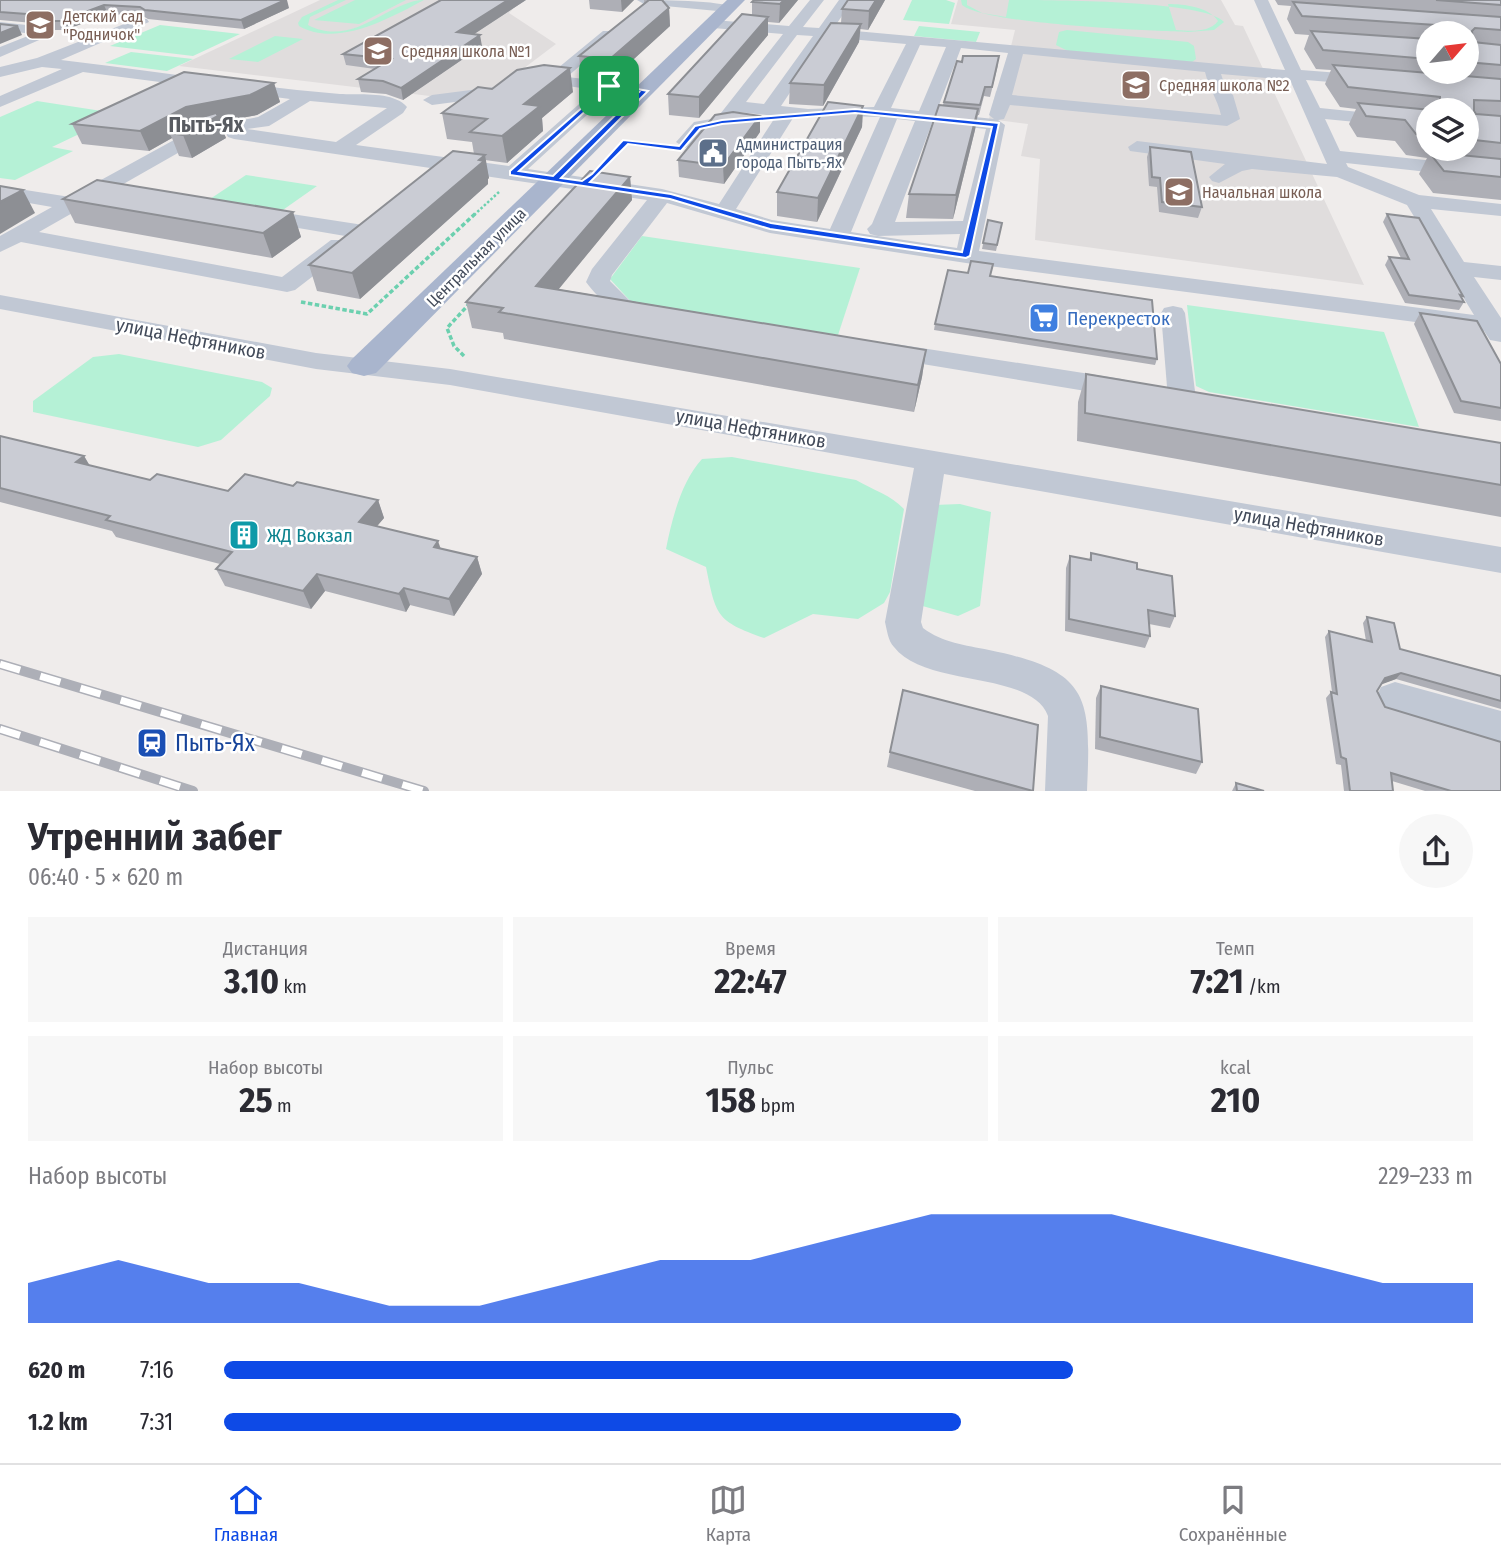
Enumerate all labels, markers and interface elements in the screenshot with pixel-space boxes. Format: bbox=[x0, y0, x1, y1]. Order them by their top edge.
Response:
place label: Детский сад "Родничок" bbox=[62, 7, 143, 44]
school or university icon: Детский сад "Родничок" bbox=[23, 8, 57, 42]
north arrow bbox=[1416, 21, 1479, 84]
map controls bbox=[1416, 21, 1479, 161]
school or university icon: Средняя школа №1 bbox=[361, 34, 395, 68]
place label: Средняя школа №1 bbox=[401, 42, 531, 61]
pin bbox=[579, 56, 639, 116]
icon: arrive bbox=[590, 67, 628, 105]
school or university icon: Средняя школа №2 bbox=[1119, 68, 1153, 102]
place label: Средняя школа №2 bbox=[1159, 76, 1290, 95]
button: layers bbox=[1416, 98, 1479, 161]
district label: Пыть-Ях bbox=[168, 112, 245, 138]
place label: Администрация города Пыть-Ях bbox=[736, 135, 843, 172]
public building icon: Администрация города Пыть-Ях bbox=[696, 136, 730, 170]
school or university icon: Начальная школа bbox=[1162, 175, 1196, 209]
place label: Начальная школа bbox=[1202, 183, 1322, 202]
street label: Центральная улица bbox=[423, 204, 530, 311]
supermarket icon: Перекресток bbox=[1027, 301, 1061, 335]
place label: Перекресток bbox=[1067, 307, 1170, 330]
street label: улица Нефтяников bbox=[114, 313, 268, 364]
street label: улица Нефтяников bbox=[674, 404, 828, 453]
street label: улица Нефтяников bbox=[1232, 502, 1386, 551]
building icon: ЖД Вокзал bbox=[227, 518, 261, 552]
place label: ЖД Вокзал bbox=[267, 524, 353, 547]
station icon: Пыть-Ях bbox=[135, 726, 169, 760]
place label: Пыть-Ях bbox=[175, 729, 255, 757]
text: Утренний забег bbox=[28, 814, 282, 860]
button: share bbox=[1399, 814, 1473, 888]
text: 06:40 · 5 × 620 m bbox=[28, 863, 183, 891]
text: Дистанция bbox=[223, 937, 308, 960]
text: Время bbox=[725, 937, 776, 960]
text: Темп bbox=[1216, 937, 1255, 960]
text: 3.10 bbox=[224, 960, 279, 1002]
text: 22:47 bbox=[714, 960, 787, 1002]
text: 7:21 bbox=[1190, 960, 1244, 1002]
text: km bbox=[279, 975, 307, 998]
text: /km bbox=[1244, 975, 1281, 998]
text: Набор высоты bbox=[208, 1056, 323, 1079]
text: Пульс bbox=[727, 1056, 774, 1079]
text: kcal bbox=[1220, 1056, 1251, 1079]
text: 25 bbox=[239, 1079, 273, 1121]
text: 158 bbox=[706, 1079, 756, 1121]
text: 210 bbox=[1211, 1079, 1260, 1121]
text: m bbox=[273, 1094, 292, 1117]
text: bpm bbox=[756, 1094, 795, 1117]
text: Набор высоты bbox=[28, 1162, 167, 1190]
text: 229–233 m bbox=[1378, 1162, 1473, 1190]
text: 620 m bbox=[28, 1356, 85, 1384]
text: 7:16 bbox=[140, 1356, 174, 1384]
text: 1.2 km bbox=[28, 1408, 88, 1436]
text: 7:31 bbox=[140, 1408, 173, 1436]
tab: Главная bbox=[214, 1481, 278, 1546]
tab: Карта bbox=[706, 1481, 751, 1546]
tab: Сохранённые bbox=[1179, 1481, 1287, 1546]

